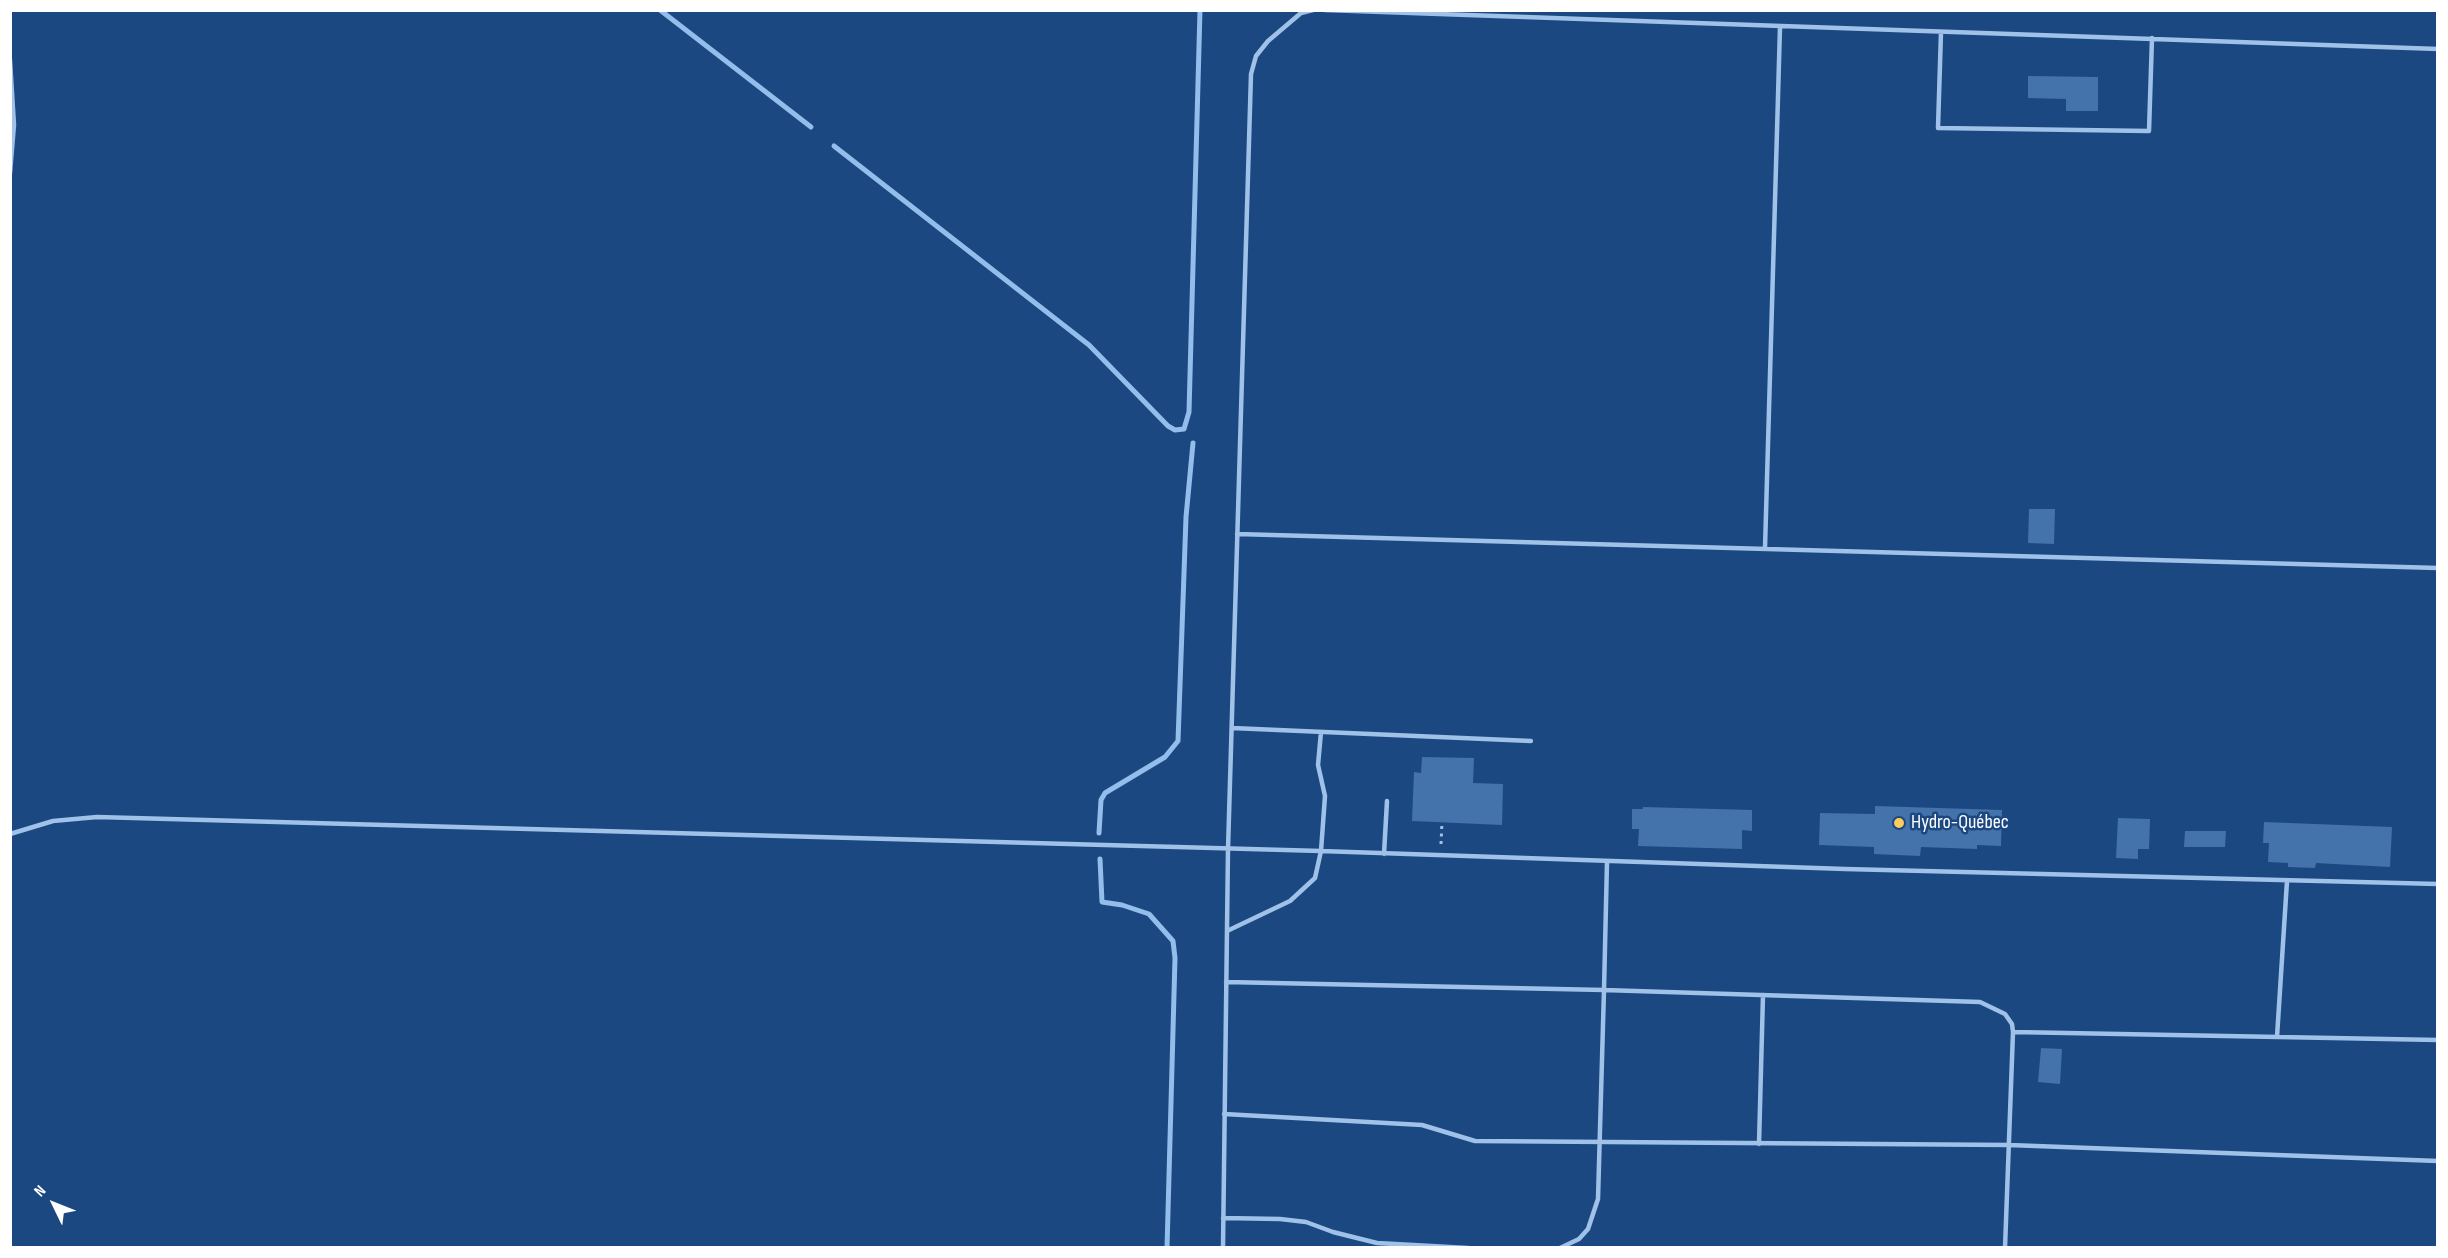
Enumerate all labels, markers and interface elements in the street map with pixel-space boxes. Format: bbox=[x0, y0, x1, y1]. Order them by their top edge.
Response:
place label: Hydro-Québec bbox=[1911, 811, 2009, 835]
marker: Hydro-Québec bbox=[1892, 816, 1906, 830]
north arrow bbox=[24, 1174, 84, 1234]
text: N bbox=[31, 1182, 50, 1201]

